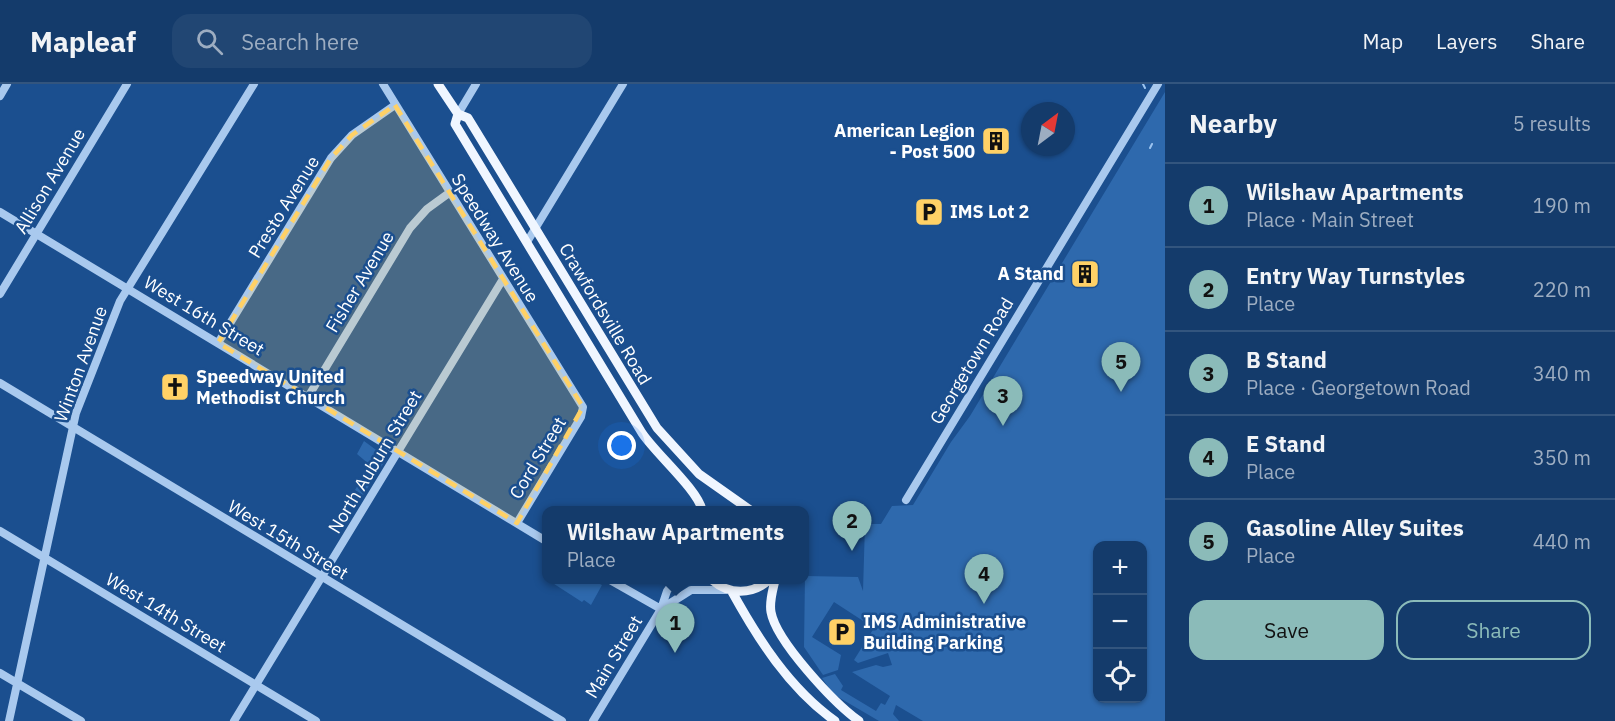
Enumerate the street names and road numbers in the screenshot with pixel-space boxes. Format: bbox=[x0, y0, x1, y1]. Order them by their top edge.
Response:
street label: Allison Avenue bbox=[9, 124, 90, 238]
street label: Presto Avenue bbox=[243, 151, 324, 262]
street label: Speedway Avenue bbox=[447, 169, 544, 307]
street label: Fisher Avenue bbox=[320, 227, 399, 337]
street label: Crawfordsville Road bbox=[554, 239, 657, 389]
street label: West 16th Street bbox=[140, 271, 269, 361]
street label: Georgetown Road bbox=[925, 293, 1018, 428]
street label: Winton Avenue bbox=[49, 303, 112, 425]
street label: North Auburn Street bbox=[323, 386, 426, 538]
street label: Cord Street bbox=[504, 412, 571, 503]
street label: West 15th Street bbox=[224, 495, 353, 585]
street label: West 14th Street bbox=[102, 568, 231, 658]
street label: Main Street bbox=[580, 611, 647, 702]

